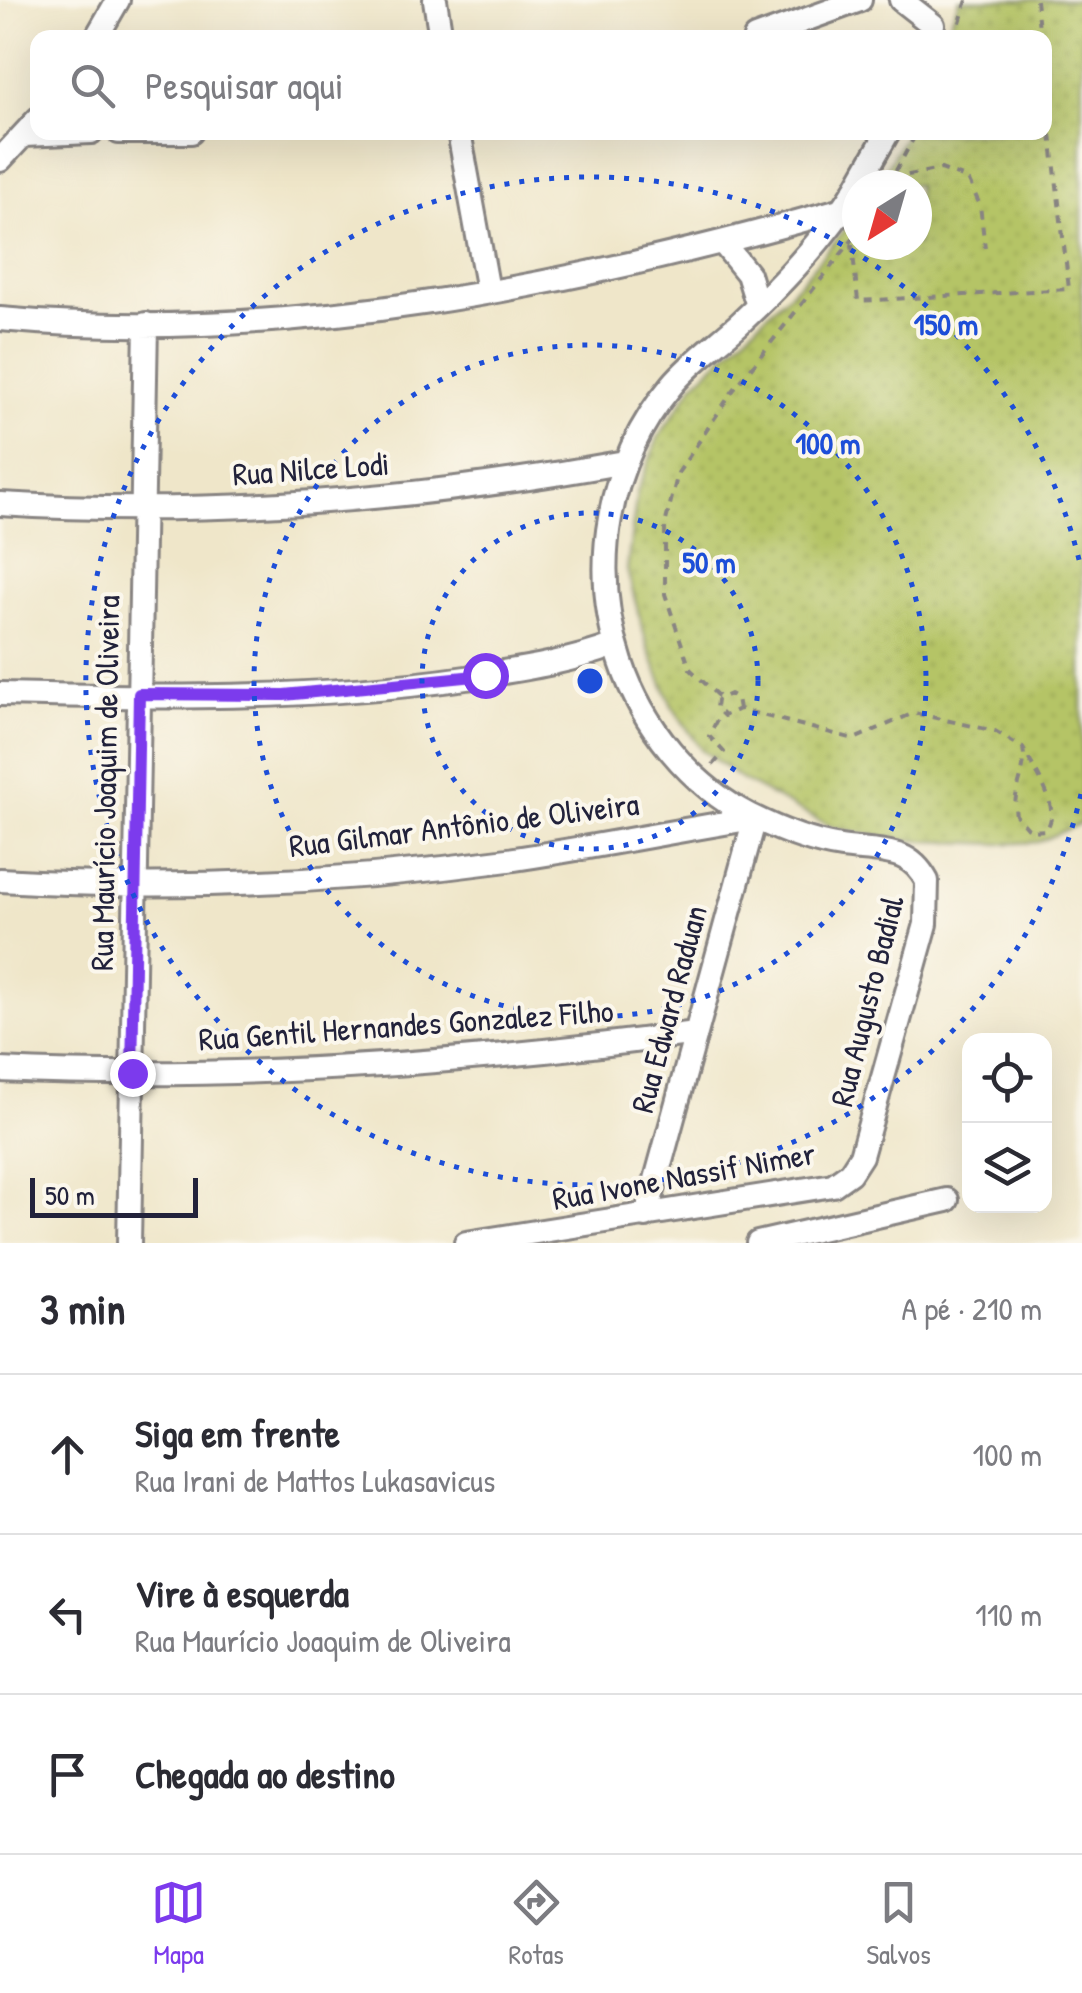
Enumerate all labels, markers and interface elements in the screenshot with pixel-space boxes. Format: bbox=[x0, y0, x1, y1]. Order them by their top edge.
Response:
search box bbox=[30, 30, 1052, 140]
icon: search bbox=[65, 58, 120, 113]
text: Pesquisar aqui bbox=[145, 59, 343, 111]
north arrow bbox=[842, 170, 932, 260]
text: 150 m bbox=[914, 304, 978, 344]
text: 100 m bbox=[795, 423, 861, 463]
street label: Rua Nilce Lodi bbox=[231, 442, 391, 495]
text: 50 m bbox=[682, 542, 736, 582]
street label: Rua Maurício Joaquim de Oliveira bbox=[80, 595, 129, 971]
route start bbox=[463, 653, 509, 699]
centre of rings bbox=[572, 663, 608, 699]
street label: Rua Gilmar Antônio de Oliveira bbox=[287, 782, 641, 867]
street label: Rua Augusto Badial bbox=[820, 891, 914, 1111]
street label: Rua Edward Raduan bbox=[620, 901, 717, 1117]
street label: Rua Gentil Hernandes Gonzalez Filho bbox=[197, 989, 615, 1060]
map controls bbox=[962, 1033, 1052, 1213]
button: locate bbox=[962, 1033, 1052, 1123]
route end bbox=[110, 1051, 156, 1097]
button: layers bbox=[962, 1123, 1052, 1213]
street label: Rua Ivone Nassif Nimer bbox=[549, 1131, 819, 1220]
scale bar bbox=[30, 1173, 198, 1218]
text: 50 m bbox=[45, 1176, 95, 1214]
text: 3 min bbox=[40, 1280, 125, 1337]
text: A pé · 210 m bbox=[901, 1287, 1042, 1330]
text: Siga em frente bbox=[135, 1407, 340, 1459]
icon: ahead bbox=[40, 1427, 95, 1482]
text: 100 m bbox=[973, 1433, 1042, 1476]
text: Rua Irani de Mattos Lukasavicus bbox=[135, 1459, 495, 1502]
text: Vire à esquerda bbox=[135, 1567, 349, 1619]
icon: left bbox=[40, 1587, 95, 1642]
text: 110 m bbox=[975, 1593, 1042, 1636]
text: Rua Maurício Joaquim de Oliveira bbox=[135, 1619, 511, 1662]
icon: arrive bbox=[40, 1747, 95, 1802]
text: Chegada ao destino bbox=[135, 1748, 395, 1800]
tab: Mapa bbox=[151, 1875, 206, 1973]
tab: Rotas bbox=[509, 1875, 564, 1973]
tab: Salvos bbox=[866, 1875, 931, 1973]

